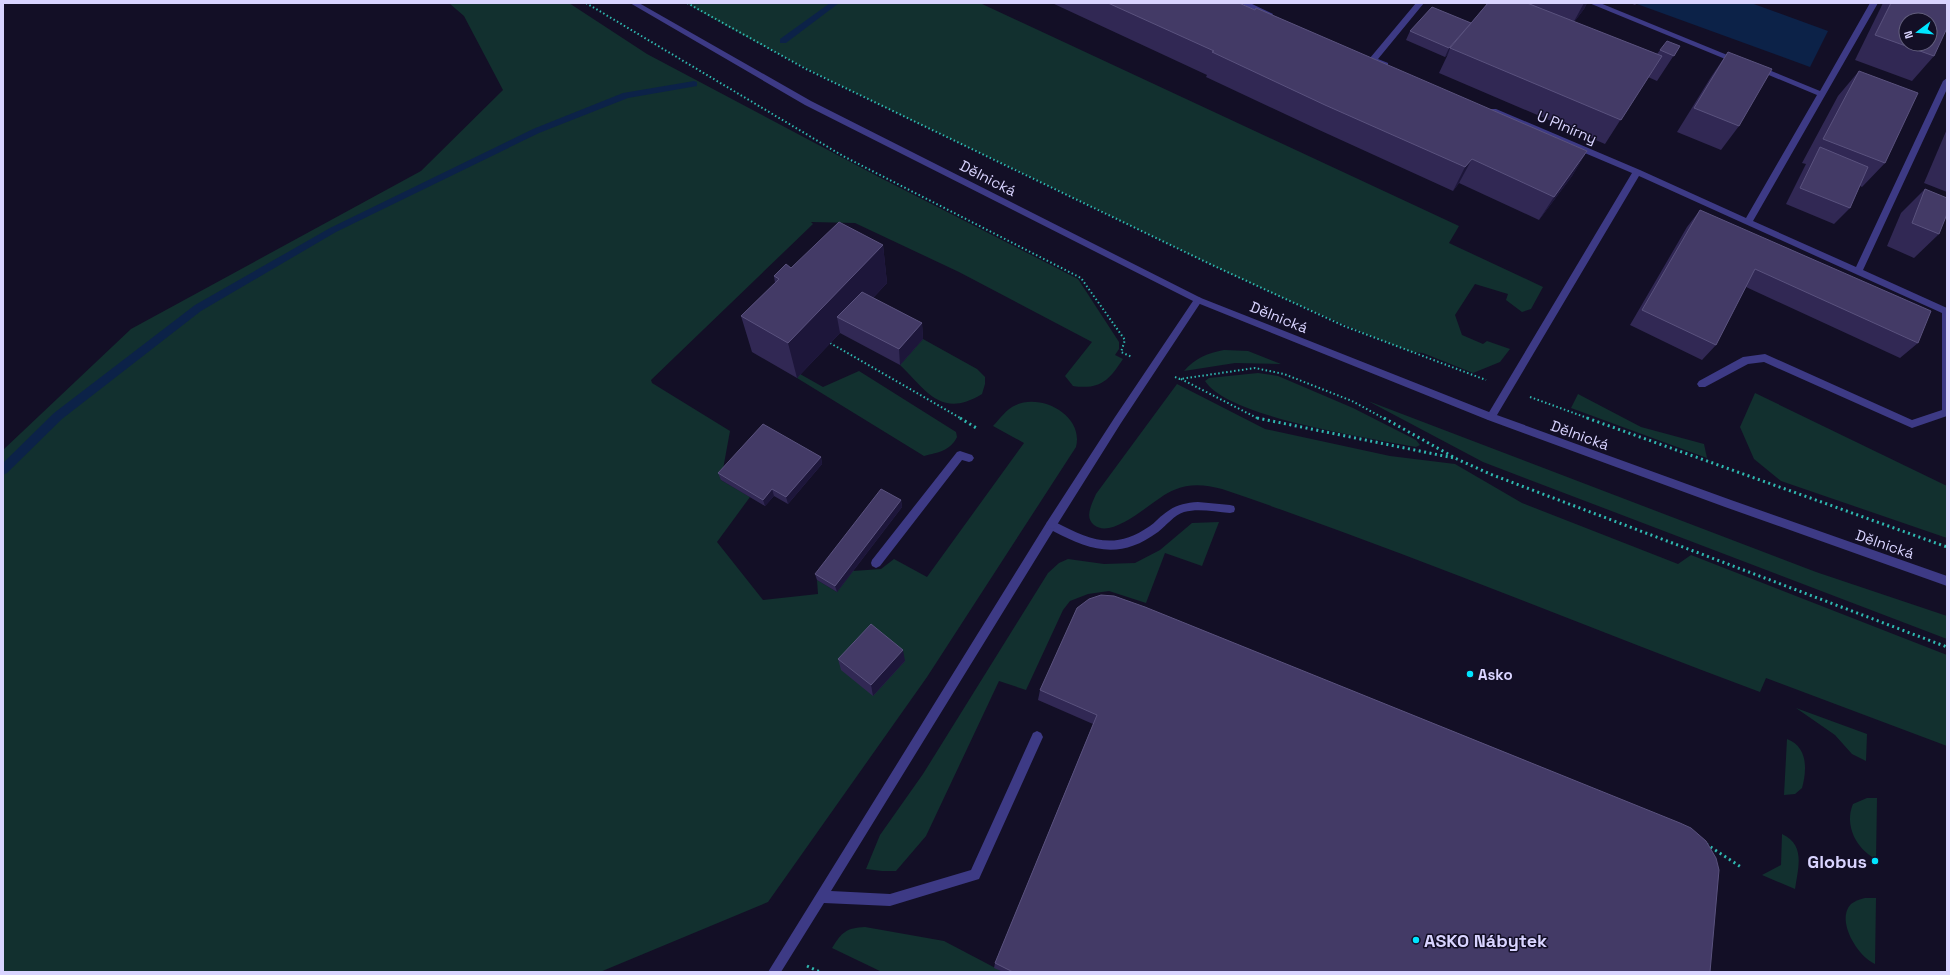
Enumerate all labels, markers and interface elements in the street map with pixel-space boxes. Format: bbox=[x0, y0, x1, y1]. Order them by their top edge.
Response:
north arrow bbox=[1898, 12, 1938, 52]
text: N bbox=[1901, 29, 1916, 40]
street label: U Plnírny bbox=[1534, 106, 1600, 148]
street label: Dělnická bbox=[957, 156, 1020, 200]
street label: Dělnická bbox=[1247, 297, 1311, 337]
street label: Dělnická bbox=[1548, 416, 1612, 454]
street label: Dělnická bbox=[1853, 525, 1917, 563]
place label: Asko bbox=[1478, 665, 1513, 684]
marker: Asko bbox=[1465, 669, 1475, 679]
place label: Globus bbox=[1807, 850, 1867, 873]
marker: Globus bbox=[1870, 856, 1880, 866]
place label: ASKO Nábytek bbox=[1424, 929, 1547, 952]
marker: ASKO Nábytek bbox=[1411, 935, 1421, 945]

